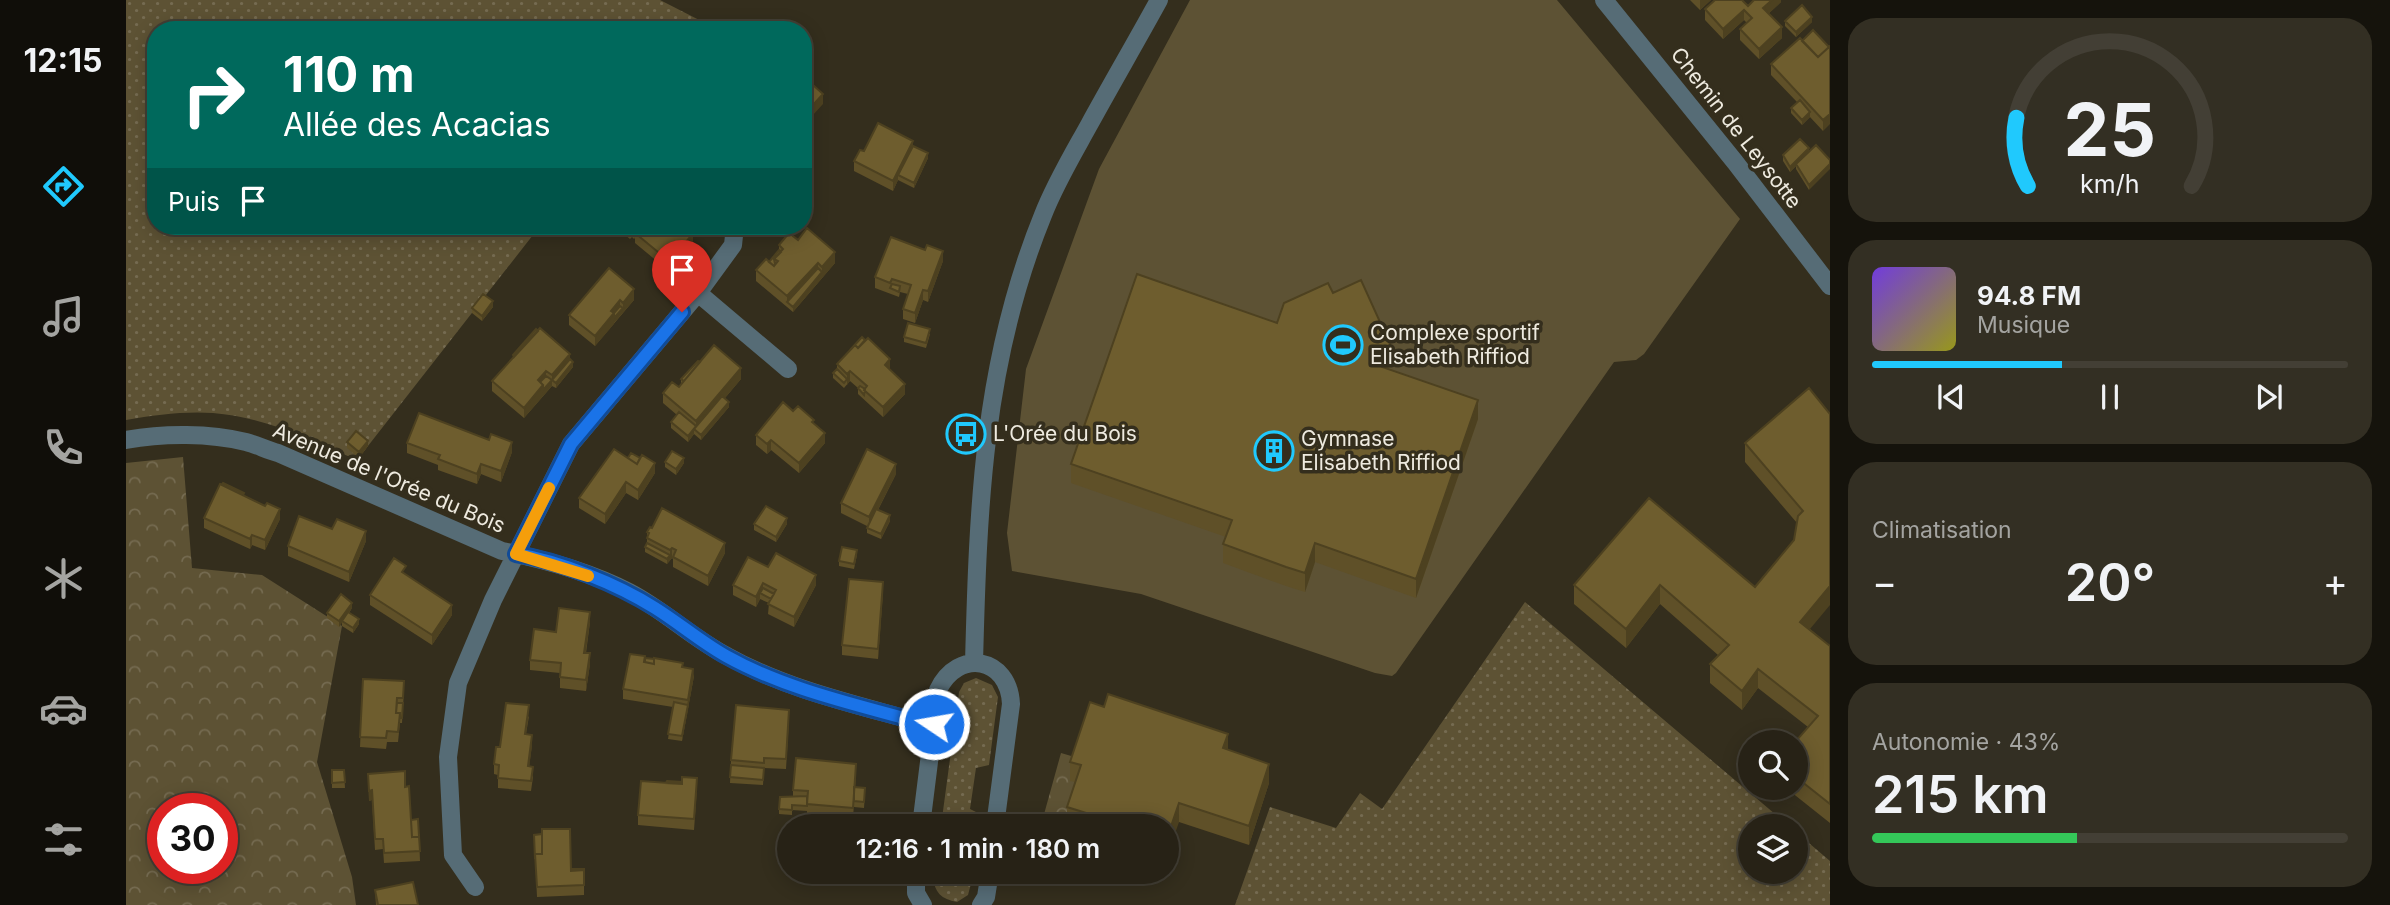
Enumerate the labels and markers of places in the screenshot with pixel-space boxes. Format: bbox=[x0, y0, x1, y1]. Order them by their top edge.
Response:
pin bbox=[652, 240, 712, 312]
place label: Complexe sportif Elisabeth Riffiod bbox=[1370, 320, 1540, 369]
sports icon: Complexe sportif Elisabeth Riffiod bbox=[1322, 324, 1364, 366]
bus stop icon: L'Orée du Bois bbox=[945, 413, 987, 455]
place label: L'Orée du Bois bbox=[993, 421, 1137, 446]
place label: Gymnase Elisabeth Riffiod bbox=[1301, 426, 1461, 475]
building icon: Gymnase Elisabeth Riffiod bbox=[1253, 430, 1295, 472]

